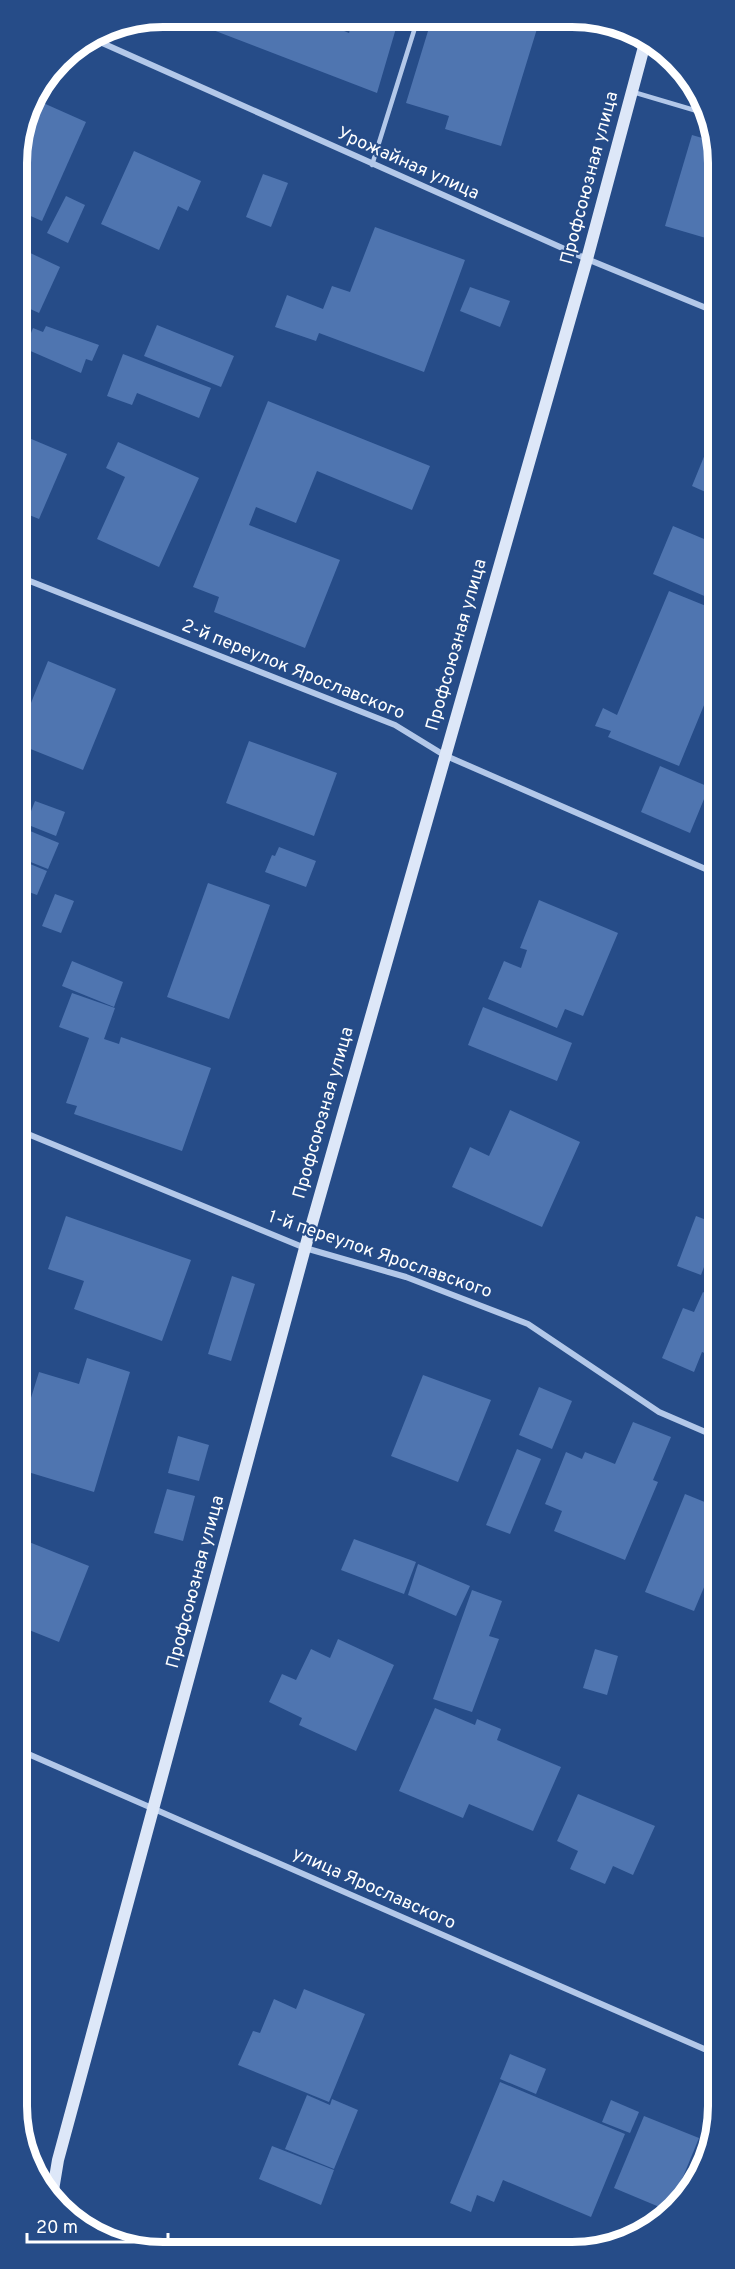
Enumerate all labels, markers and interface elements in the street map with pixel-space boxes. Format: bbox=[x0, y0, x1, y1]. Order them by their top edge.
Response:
street label: Профсоюзная улица bbox=[556, 89, 624, 267]
street label: Урожайная улица bbox=[333, 122, 483, 206]
street label: Профсоюзная улица bbox=[421, 556, 493, 734]
street label: 2-й переулок Ярославского bbox=[178, 615, 408, 725]
street label: Профсоюзная улица bbox=[288, 1024, 360, 1202]
street label: 1-й переулок Ярославского bbox=[265, 1206, 495, 1304]
street label: Профсоюзная улица bbox=[162, 1493, 230, 1671]
street label: улица Ярославского bbox=[289, 1843, 459, 1935]
scale bar bbox=[27, 2206, 168, 2244]
text: 20 m bbox=[36, 2217, 78, 2240]

